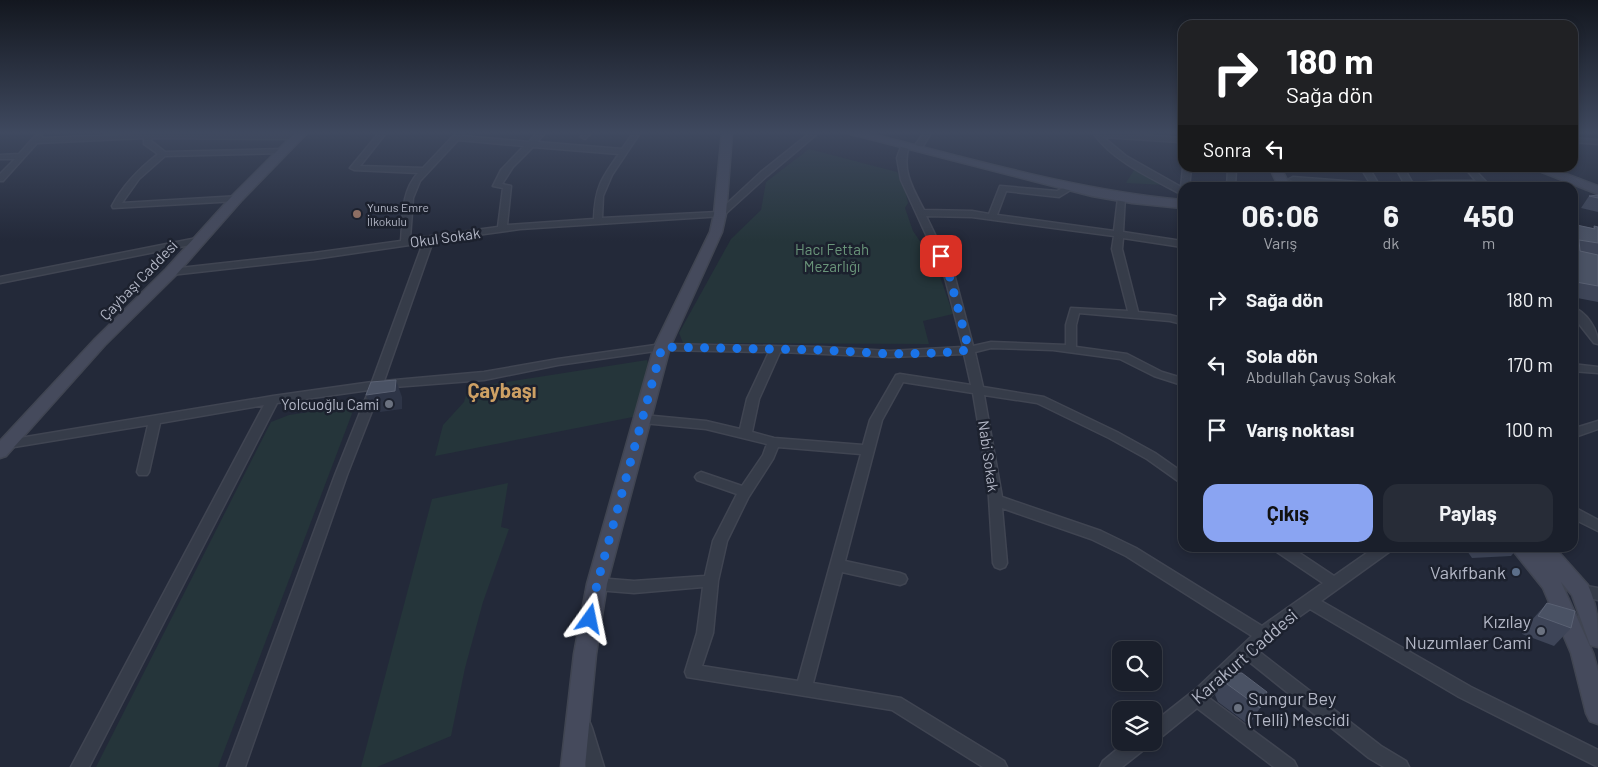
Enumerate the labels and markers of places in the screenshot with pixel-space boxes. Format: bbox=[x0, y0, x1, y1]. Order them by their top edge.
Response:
place label: Yunus Emre İlkokulu bbox=[367, 200, 429, 228]
marker: Yunus Emre İlkokulu bbox=[351, 208, 363, 220]
pin bbox=[920, 235, 962, 277]
place label: Yolcuoğlu Cami bbox=[281, 395, 379, 413]
marker: Yolcuoğlu Cami bbox=[383, 398, 395, 410]
place label: Vakıfbank bbox=[1430, 561, 1506, 583]
marker: Vakıfbank bbox=[1510, 566, 1522, 578]
place label: Kızılay Nuzumlaer Cami bbox=[1405, 610, 1531, 653]
marker: Kızılay Nuzumlaer Cami bbox=[1535, 625, 1547, 637]
place label: Sungur Bey (Telli) Mescidi bbox=[1247, 687, 1349, 730]
marker: Sungur Bey (Telli) Mescidi bbox=[1232, 702, 1244, 714]

